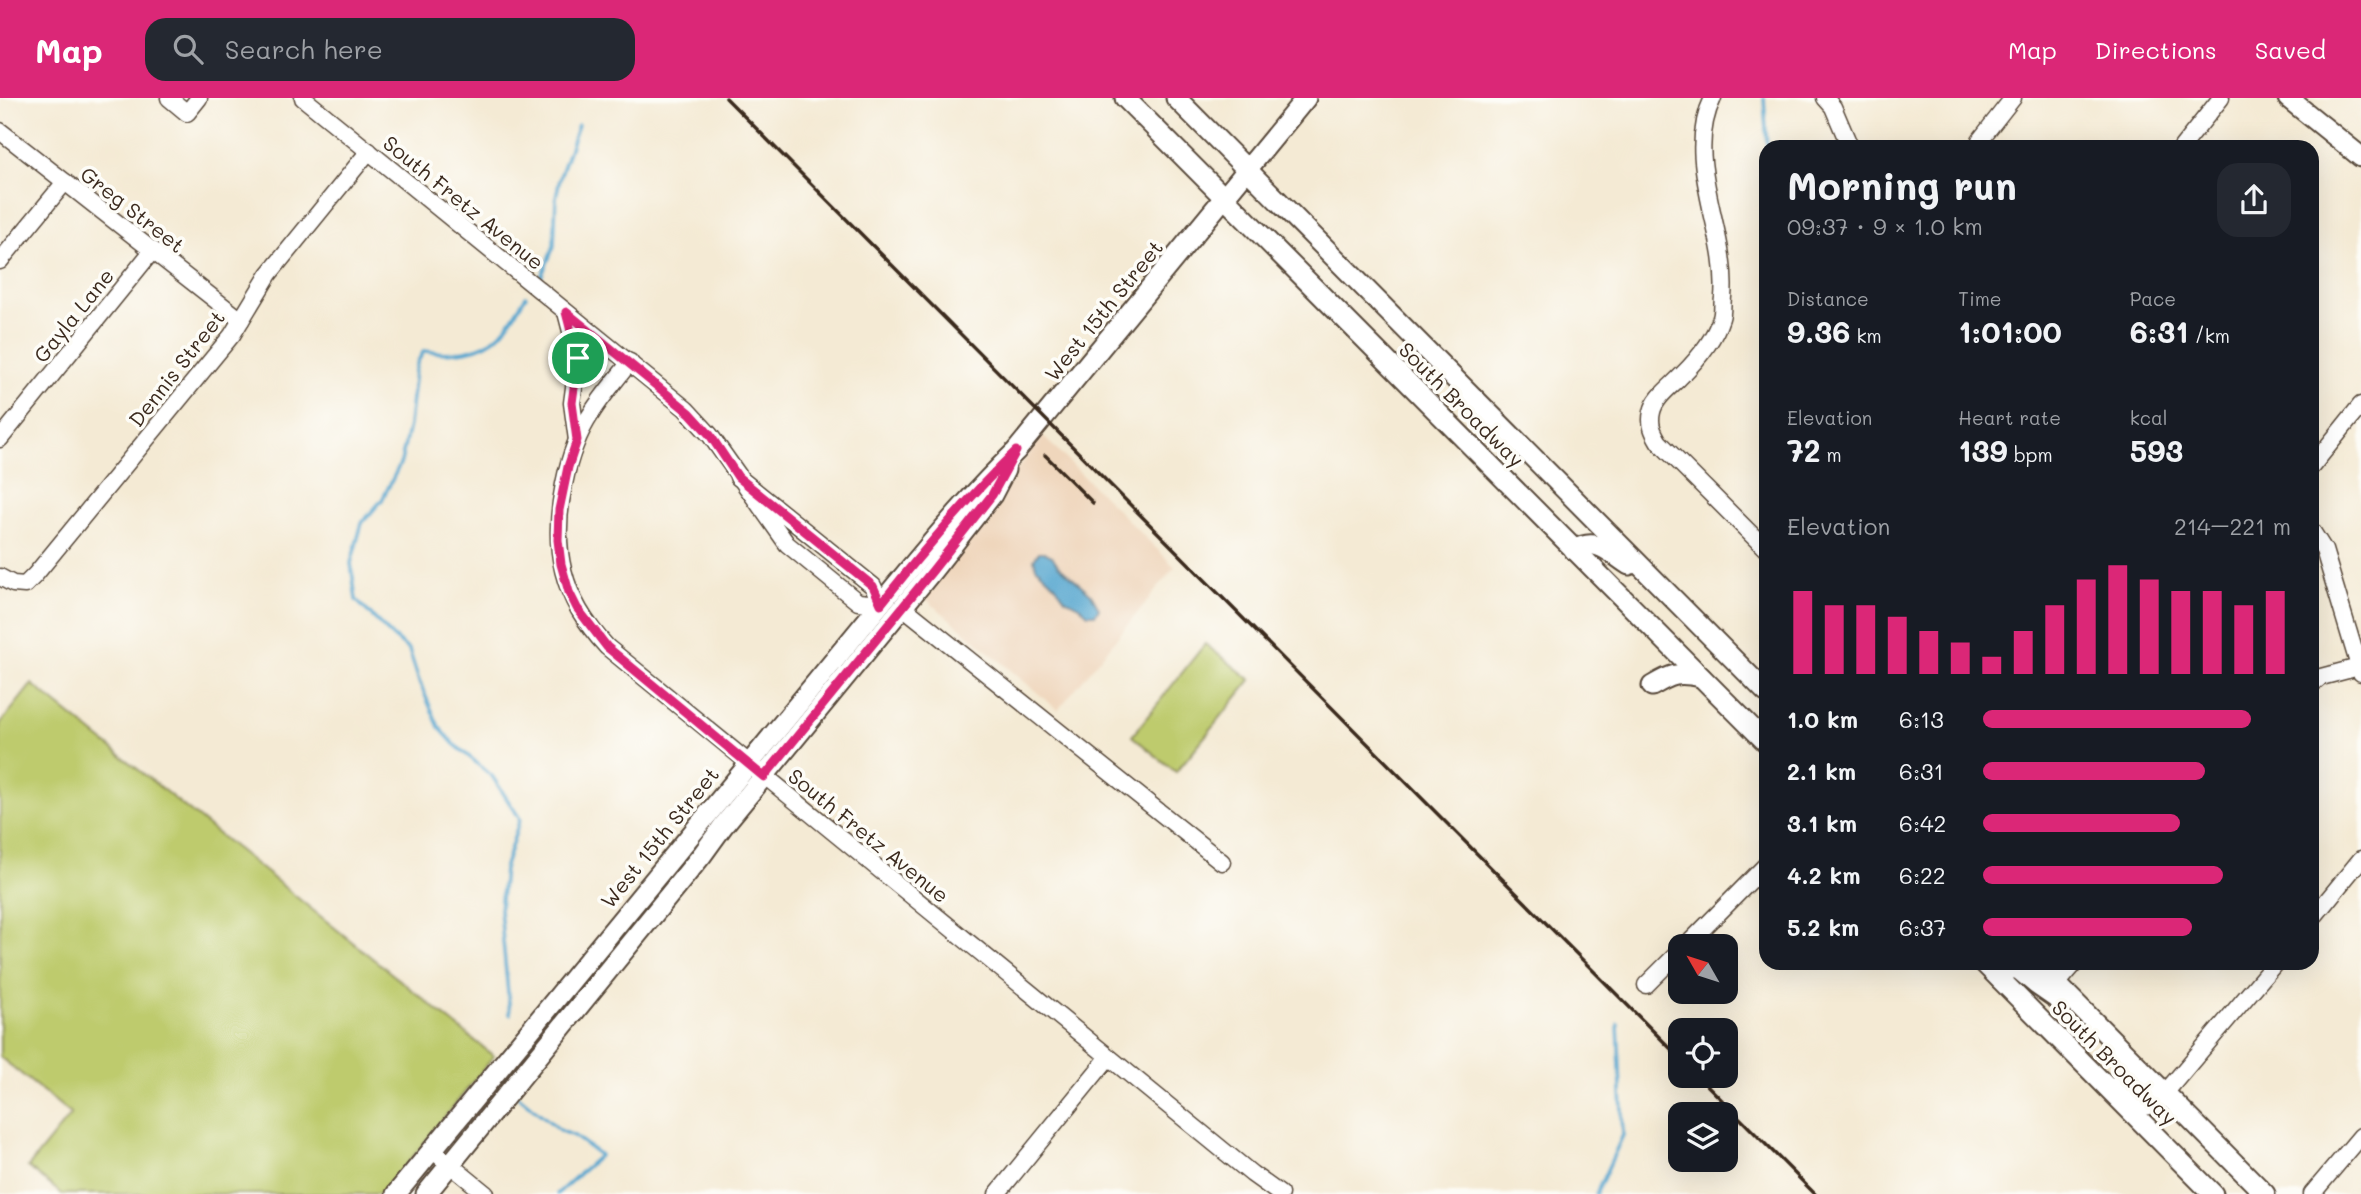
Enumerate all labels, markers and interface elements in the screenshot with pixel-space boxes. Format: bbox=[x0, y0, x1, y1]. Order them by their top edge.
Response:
search box bbox=[145, 18, 635, 81]
text: Map bbox=[35, 28, 103, 71]
icon: search bbox=[169, 30, 207, 68]
text: Search here bbox=[225, 32, 383, 66]
text: Map bbox=[2008, 34, 2057, 65]
text: Directions bbox=[2095, 34, 2217, 65]
text: Saved bbox=[2255, 34, 2326, 65]
street label: South Fretz Avenue bbox=[378, 129, 550, 275]
street label: Greg Street bbox=[75, 160, 191, 258]
text: Morning run bbox=[1787, 160, 2017, 210]
button: share bbox=[2217, 163, 2291, 237]
text: 09:37 · 9 × 1.0 km bbox=[1787, 211, 1983, 241]
street label: West 15th Street bbox=[1038, 234, 1168, 386]
street label: Gayla Lane bbox=[27, 262, 119, 368]
text: Distance bbox=[1787, 286, 1869, 311]
text: Time bbox=[1958, 286, 2002, 311]
text: Pace bbox=[2130, 286, 2176, 311]
street label: Dennis Street bbox=[122, 304, 230, 432]
text: 9.36 bbox=[1787, 311, 1850, 351]
text: 1:01:00 bbox=[1958, 311, 2062, 351]
text: 6:31 bbox=[2130, 311, 2189, 351]
text: km bbox=[1850, 323, 1882, 348]
text: /km bbox=[2189, 323, 2230, 348]
pin bbox=[548, 328, 608, 388]
street label: South Broadway bbox=[1394, 336, 1530, 472]
icon: arrive bbox=[559, 339, 597, 377]
text: Elevation bbox=[1787, 405, 1872, 430]
text: Heart rate bbox=[1958, 405, 2061, 430]
text: kcal bbox=[2130, 405, 2168, 430]
text: 72 bbox=[1787, 430, 1820, 470]
text: 139 bbox=[1958, 430, 2008, 470]
text: 593 bbox=[2130, 430, 2183, 470]
text: m bbox=[1820, 442, 1842, 467]
text: bpm bbox=[2008, 442, 2053, 467]
text: Elevation bbox=[1787, 511, 1890, 541]
text: 214–221 m bbox=[2174, 511, 2291, 541]
text: 1.0 km bbox=[1787, 704, 1858, 734]
text: 6:13 bbox=[1899, 704, 1944, 734]
text: 2.1 km bbox=[1787, 756, 1856, 786]
text: 6:31 bbox=[1899, 756, 1944, 786]
street label: West 15th Street bbox=[594, 761, 724, 913]
street label: South Fretz Avenue bbox=[783, 762, 955, 908]
text: 3.1 km bbox=[1787, 808, 1857, 838]
text: 6:42 bbox=[1899, 808, 1946, 838]
text: 4.2 km bbox=[1787, 860, 1860, 890]
text: 6:22 bbox=[1899, 860, 1946, 890]
text: 5.2 km bbox=[1787, 912, 1859, 942]
text: 6:37 bbox=[1899, 912, 1946, 942]
north arrow bbox=[1668, 934, 1738, 1004]
map controls bbox=[1668, 934, 1738, 1172]
street label: South Broadway bbox=[2047, 994, 2183, 1130]
button: locate bbox=[1668, 1018, 1738, 1088]
button: layers bbox=[1668, 1102, 1738, 1172]

